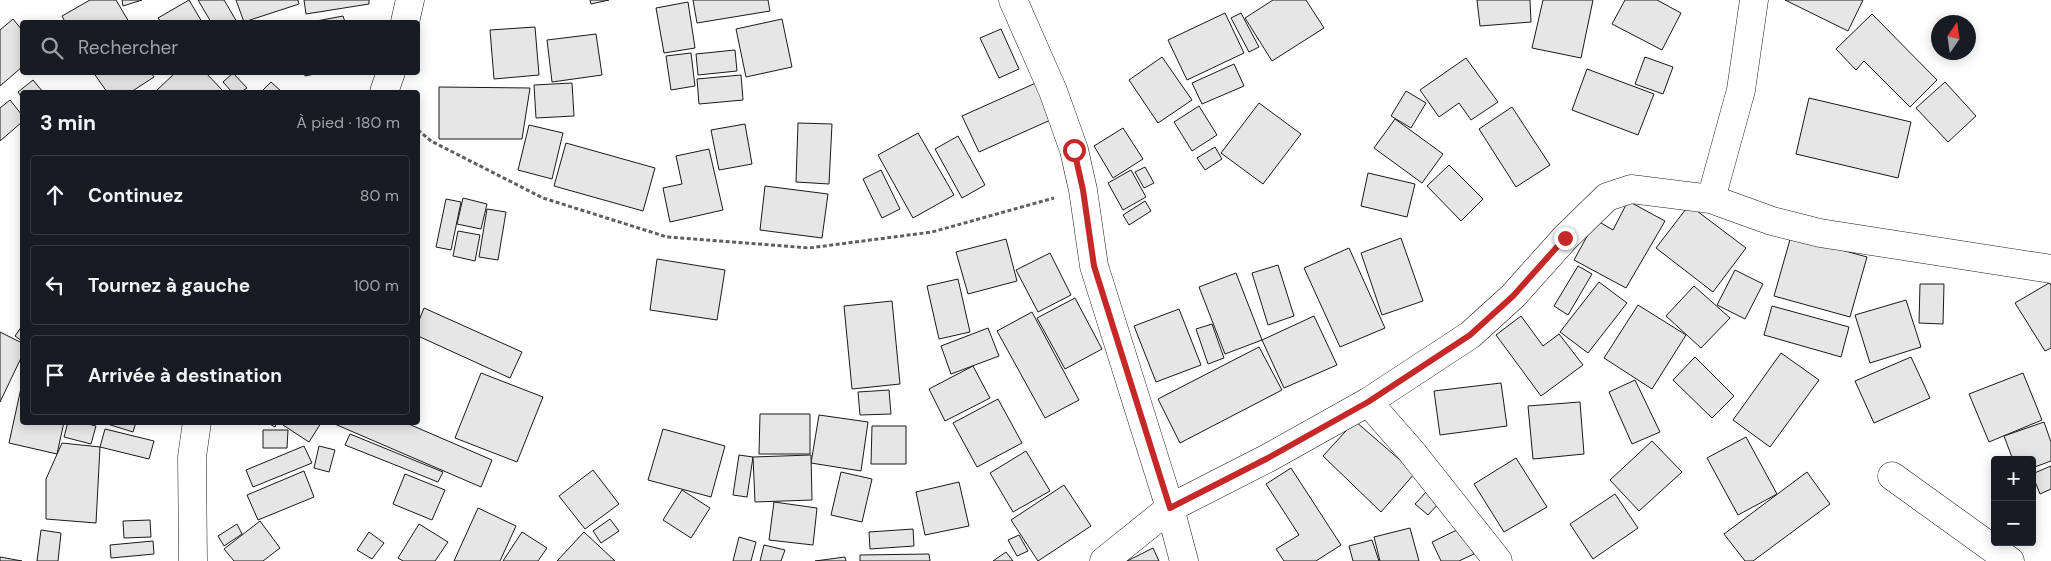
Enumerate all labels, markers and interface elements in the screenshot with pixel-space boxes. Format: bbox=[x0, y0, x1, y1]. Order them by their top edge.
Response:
north arrow bbox=[1931, 15, 1976, 60]
search box bbox=[20, 20, 420, 75]
icon: search bbox=[38, 34, 66, 62]
text: Rechercher bbox=[78, 35, 178, 60]
text: 3 min bbox=[40, 109, 96, 137]
text: À pied · 180 m bbox=[296, 112, 400, 133]
route start bbox=[1063, 139, 1086, 162]
icon: ahead bbox=[41, 181, 69, 209]
text: Continuez bbox=[88, 183, 183, 208]
text: 80 m bbox=[360, 185, 399, 206]
route end bbox=[1554, 227, 1577, 250]
icon: left bbox=[41, 271, 69, 299]
text: Tournez à gauche bbox=[88, 273, 250, 298]
text: 100 m bbox=[354, 275, 399, 296]
icon: arrive bbox=[41, 361, 69, 389]
text: Arrivée à destination bbox=[88, 363, 282, 388]
map controls bbox=[1991, 456, 2036, 546]
button: + bbox=[1991, 456, 2036, 501]
button: − bbox=[1991, 501, 2036, 546]

